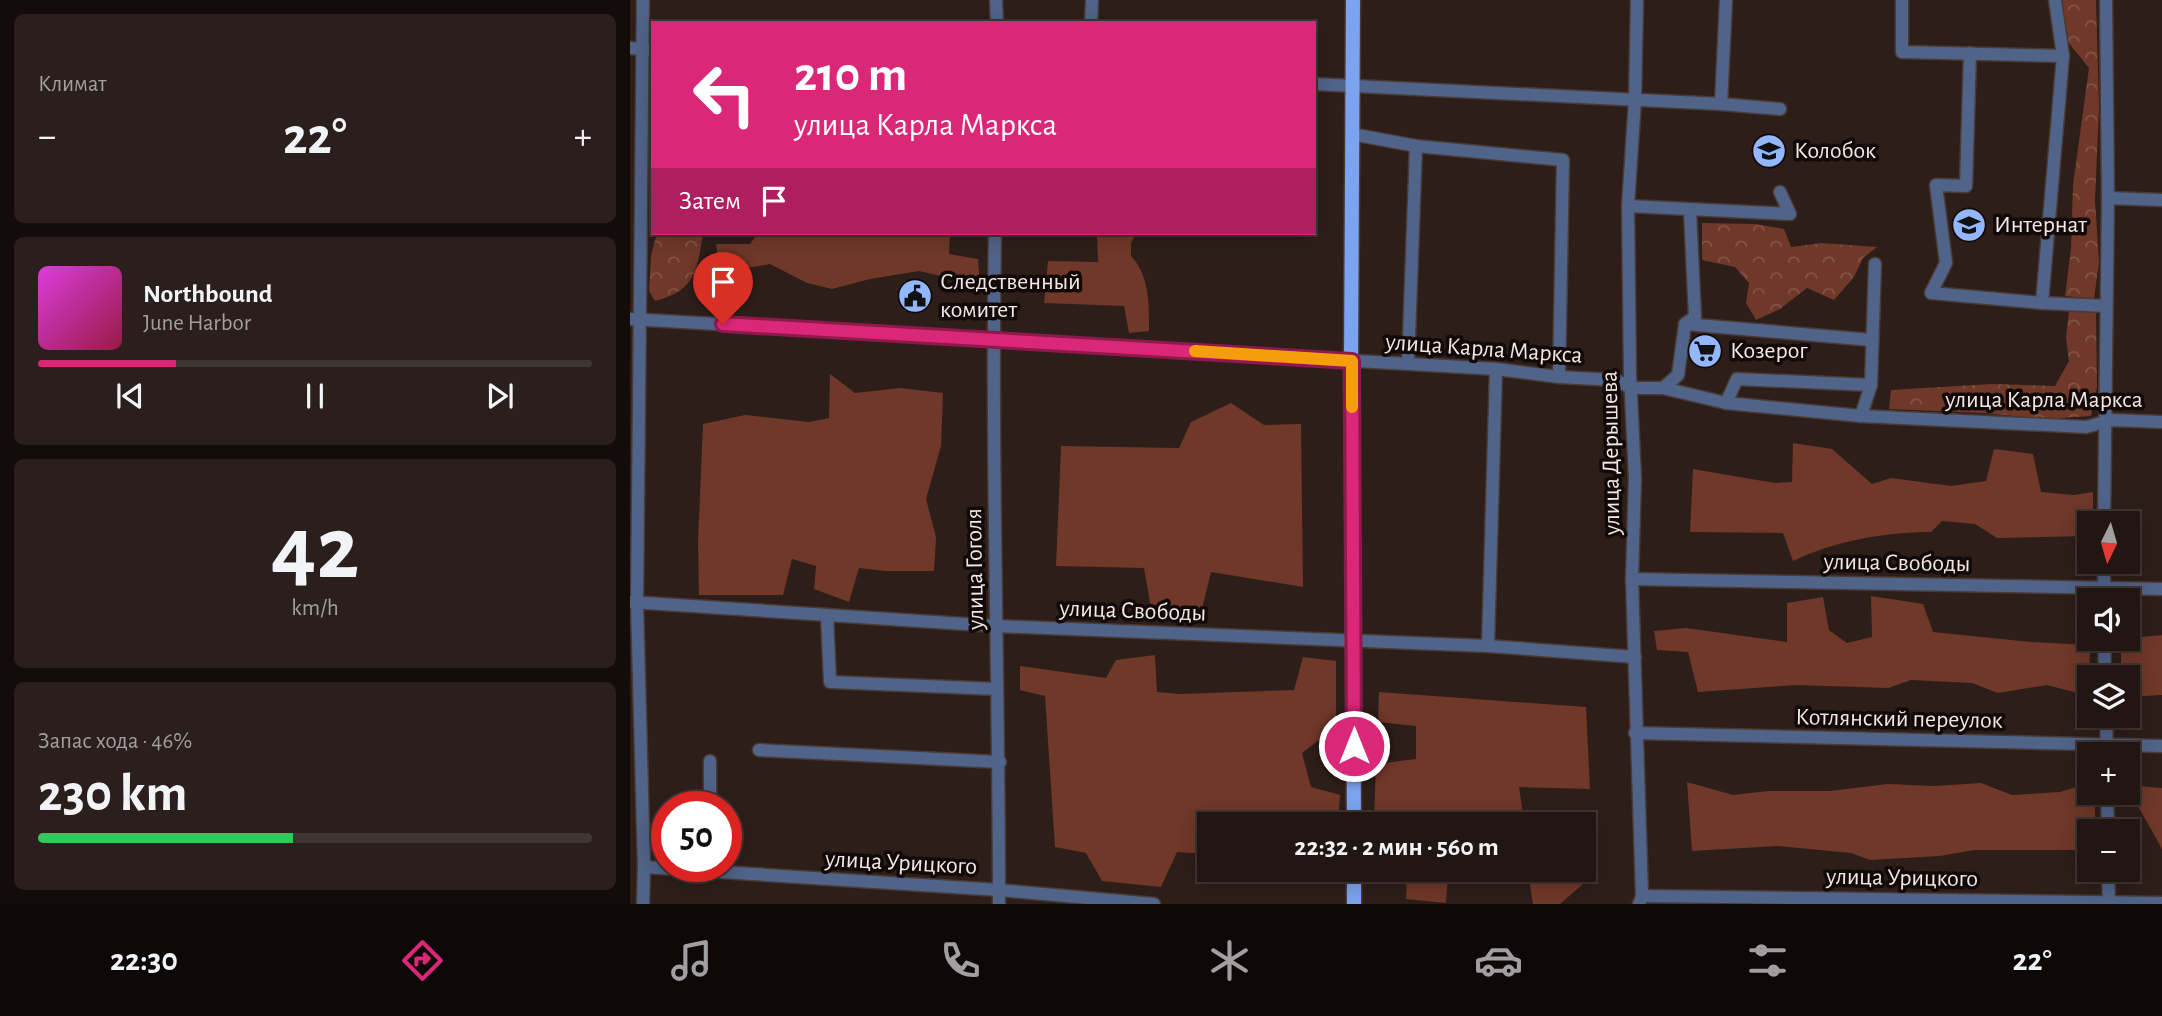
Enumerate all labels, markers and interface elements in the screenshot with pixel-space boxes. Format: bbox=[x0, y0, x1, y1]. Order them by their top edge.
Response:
icon: left bbox=[679, 49, 770, 140]
text: 210 m bbox=[794, 51, 907, 100]
text: Климат bbox=[38, 73, 107, 96]
text: улица Карла Маркса bbox=[794, 109, 1057, 141]
text: 22° bbox=[283, 111, 347, 163]
text: − bbox=[38, 118, 56, 156]
text: + bbox=[574, 118, 592, 156]
school or university icon: Колобок bbox=[1750, 132, 1788, 170]
place label: Колобок bbox=[1794, 139, 1876, 163]
icon: arrive bbox=[755, 182, 793, 220]
text: Затем bbox=[679, 188, 741, 214]
school or university icon: Интернат bbox=[1950, 206, 1988, 244]
place label: Интернат bbox=[1994, 213, 2087, 237]
pin bbox=[693, 252, 753, 324]
icon: arrive bbox=[704, 263, 742, 301]
place label: Следственный комитет bbox=[940, 270, 1081, 322]
public building icon: Следственный комитет bbox=[896, 277, 934, 315]
text: Northbound bbox=[143, 281, 272, 307]
text: June Harbor bbox=[143, 312, 251, 335]
street label: улица Карла Маркса bbox=[1384, 330, 1583, 368]
supermarket icon: Козерог bbox=[1686, 332, 1724, 370]
place label: Козерог bbox=[1730, 339, 1808, 363]
street label: улица Дерышева bbox=[1598, 371, 1624, 536]
icon: previous bbox=[111, 377, 149, 415]
icon: pause bbox=[296, 377, 334, 415]
icon: next bbox=[481, 377, 519, 415]
street label: улица Карла Маркса bbox=[1944, 388, 2143, 412]
text: 42 bbox=[271, 504, 359, 595]
street label: улица Гоголя bbox=[962, 508, 988, 631]
north arrow bbox=[2077, 511, 2140, 574]
map controls bbox=[2077, 511, 2140, 882]
street label: улица Свободы bbox=[1822, 550, 1971, 576]
button: sound bbox=[2077, 588, 2140, 651]
street label: улица Свободы bbox=[1058, 596, 1207, 626]
text: km/h bbox=[291, 597, 339, 620]
button: layers bbox=[2077, 665, 2140, 728]
street label: Котлянский переулок bbox=[1795, 705, 2003, 733]
position arrow bbox=[1317, 709, 1391, 783]
text: Запас хода · 46% bbox=[38, 730, 192, 753]
button: + bbox=[2077, 742, 2140, 805]
text: 230 km bbox=[38, 768, 188, 820]
speed limit sign: 50 bbox=[651, 791, 742, 882]
button: − bbox=[2077, 819, 2140, 882]
text: 22:32 · 2 мин · 560 m bbox=[1294, 834, 1499, 860]
street label: улица Урицкого bbox=[824, 847, 977, 879]
street label: улица Урицкого bbox=[1825, 865, 1978, 891]
icon: directions bbox=[398, 936, 447, 985]
icon: music bbox=[667, 936, 716, 985]
icon: phone bbox=[936, 936, 985, 985]
icon: climate bbox=[1205, 936, 1254, 985]
icon: car bbox=[1474, 936, 1523, 985]
icon: filters bbox=[1743, 936, 1792, 985]
text: 22:30 bbox=[110, 944, 178, 976]
text: 22° bbox=[2012, 944, 2052, 976]

